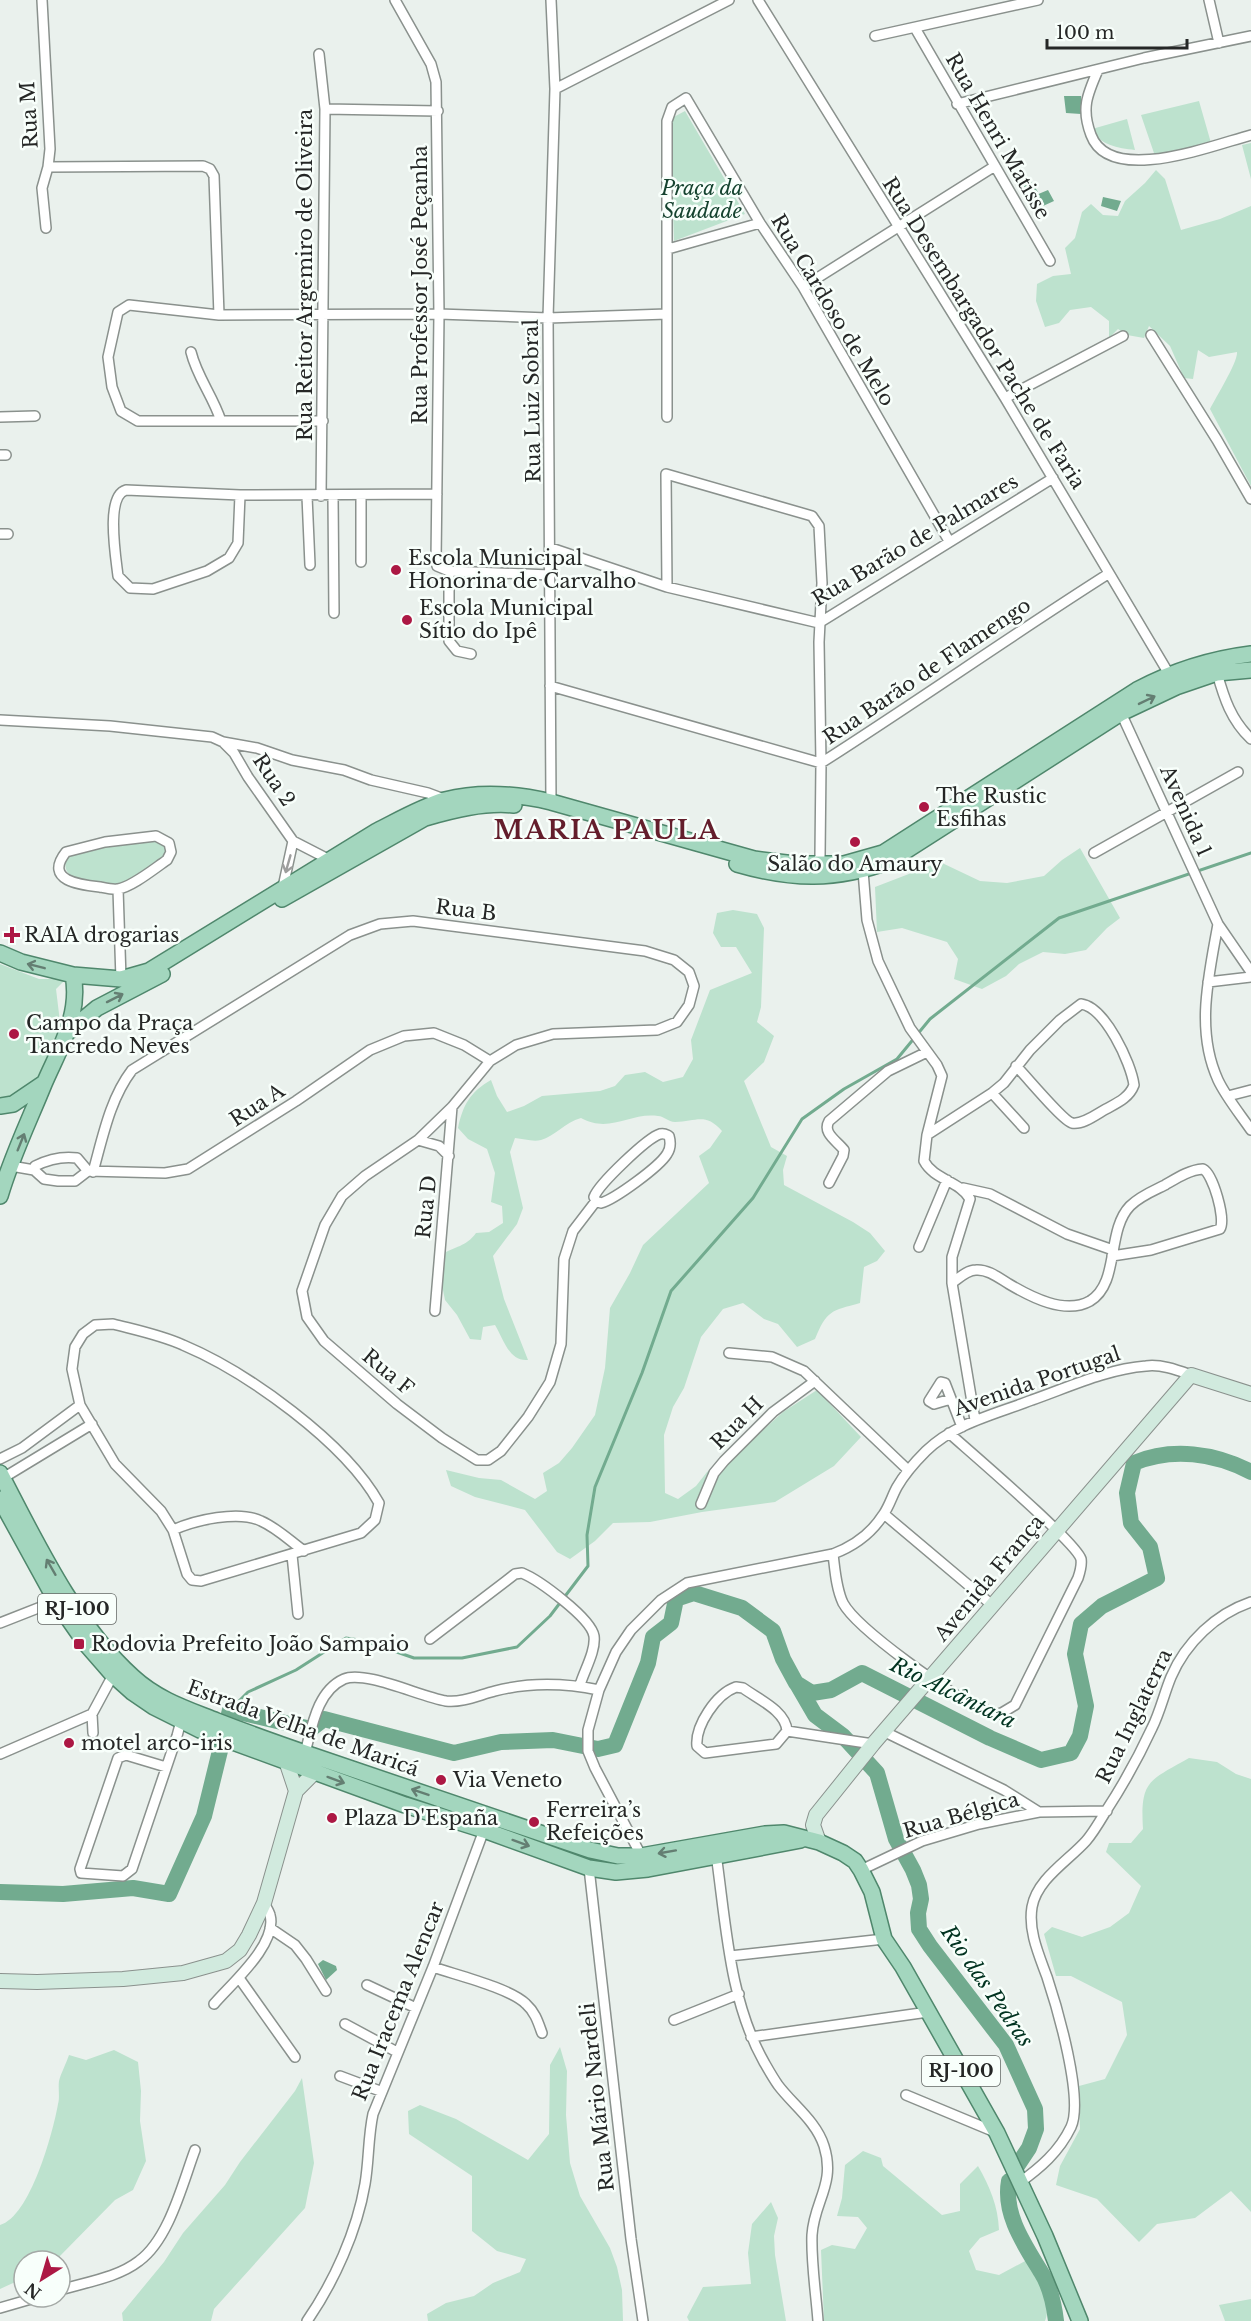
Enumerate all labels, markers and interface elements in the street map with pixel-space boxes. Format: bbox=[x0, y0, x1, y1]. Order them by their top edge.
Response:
scale bar bbox=[1047, 12, 1186, 50]
text: 100 m bbox=[1056, 22, 1114, 44]
street label: Rua Henri Matisse bbox=[941, 49, 1055, 223]
street label: Rua M bbox=[15, 81, 43, 149]
street label: Rua Reitor Argemiro de Oliveira bbox=[293, 108, 317, 441]
street label: Rua Professor José Peçanha bbox=[408, 145, 432, 425]
street label: Rua Desembargador Pache de Faria bbox=[878, 173, 1091, 494]
park label: Praça da Saudade bbox=[660, 176, 743, 223]
street label: Rua Cardoso de Melo bbox=[766, 210, 900, 410]
street label: Rua Luiz Sobral bbox=[519, 319, 545, 483]
street label: Rua Barão de Palmares bbox=[808, 469, 1022, 611]
place label: Escola Municipal Honorina de Carvalho bbox=[408, 546, 636, 593]
marker: Escola Municipal Honorina de Carvalho bbox=[389, 563, 403, 577]
street label: Rua Barão de Flamengo bbox=[819, 593, 1035, 749]
place label: Escola Municipal Sítio do Ipê bbox=[419, 596, 594, 643]
marker: Escola Municipal Sítio do Ipê bbox=[400, 613, 414, 627]
one-way arrow bbox=[1138, 694, 1156, 706]
street label: Rua 2 bbox=[248, 749, 300, 811]
street label: Avenida 1 bbox=[1155, 761, 1217, 860]
place label: The Rustic Esfihas bbox=[936, 784, 1047, 831]
marker: The Rustic Esfihas bbox=[917, 800, 931, 814]
district label: MARIA PAULA bbox=[493, 814, 721, 846]
marker: Salão do Amaury bbox=[848, 835, 862, 849]
place label: Salão do Amaury bbox=[767, 852, 943, 876]
one-way arrow bbox=[282, 854, 293, 873]
street label: Rua B bbox=[434, 894, 498, 926]
place label: RAIA drogarias bbox=[24, 923, 179, 947]
marker: RAIA drogarias bbox=[5, 928, 19, 942]
one-way arrow bbox=[27, 959, 46, 971]
one-way arrow bbox=[106, 992, 124, 1003]
place label: Campo da Praça Tancredo Neves bbox=[26, 1011, 194, 1058]
marker: Campo da Praça Tancredo Neves bbox=[7, 1027, 21, 1041]
street label: Rua A bbox=[225, 1078, 289, 1132]
one-way arrow bbox=[16, 1133, 27, 1151]
street label: Rua D bbox=[411, 1174, 441, 1240]
street label: Avenida Portugal bbox=[950, 1341, 1123, 1421]
street label: Rua F bbox=[358, 1344, 418, 1400]
street label: Rua H bbox=[706, 1392, 768, 1454]
street label: Avenida França bbox=[928, 1509, 1049, 1647]
one-way arrow bbox=[45, 1559, 57, 1576]
road number: RJ-100 bbox=[38, 1594, 116, 1624]
place label: Rodovia Prefeito João Sampaio bbox=[91, 1632, 409, 1656]
marker: Rodovia Prefeito João Sampaio bbox=[72, 1637, 86, 1651]
street label: Rua Inglaterra bbox=[1091, 1644, 1177, 1787]
water label: Rio Alcântara bbox=[885, 1651, 1020, 1734]
street label: Estrada Velha de Maricá bbox=[184, 1675, 423, 1782]
place label: motel arco-iris bbox=[81, 1731, 233, 1755]
marker: motel arco-iris bbox=[62, 1736, 76, 1750]
place label: Via Veneto bbox=[452, 1768, 562, 1792]
marker: Via Veneto bbox=[434, 1773, 448, 1787]
one-way arrow bbox=[326, 1775, 345, 1786]
one-way arrow bbox=[411, 1786, 430, 1797]
street label: Rua Bélgica bbox=[900, 1787, 1023, 1843]
place label: Ferreira’s Refeições bbox=[546, 1798, 644, 1845]
place label: Plaza D'España bbox=[344, 1806, 499, 1830]
marker: Plaza D'España bbox=[325, 1811, 339, 1825]
marker: Ferreira’s Refeições bbox=[527, 1815, 541, 1829]
one-way arrow bbox=[511, 1839, 529, 1850]
one-way arrow bbox=[658, 1847, 677, 1858]
street label: Rua Iracema Alencar bbox=[347, 1898, 449, 2104]
water label: Rio das Pedras bbox=[935, 1919, 1039, 2052]
street label: Rua Mário Nardeli bbox=[575, 2001, 619, 2193]
road number: RJ-100 bbox=[922, 2056, 1000, 2086]
north arrow bbox=[12, 2249, 72, 2309]
text: N bbox=[21, 2278, 45, 2303]

